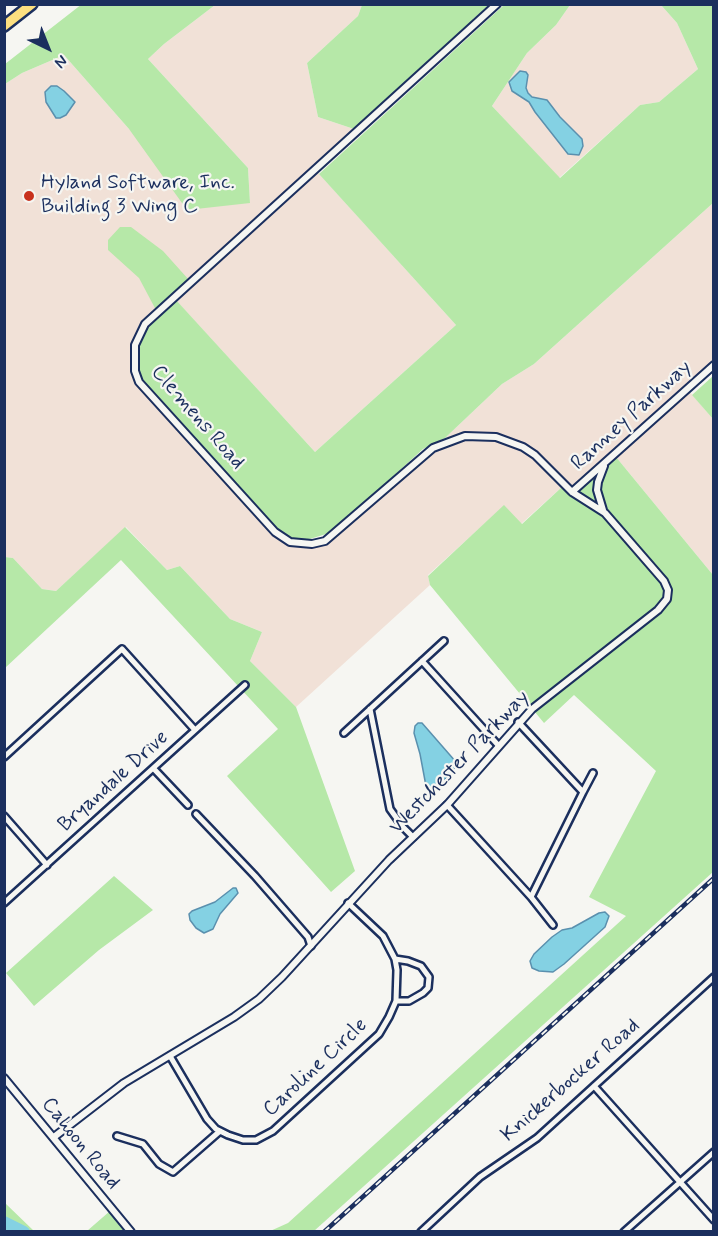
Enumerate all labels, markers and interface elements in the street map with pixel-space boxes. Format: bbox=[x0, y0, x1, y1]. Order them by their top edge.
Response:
north arrow bbox=[18, 18, 78, 78]
text: N bbox=[50, 50, 72, 73]
place label: Hyland Software, Inc. Building 3 Wing C bbox=[41, 171, 235, 221]
marker: Hyland Software, Inc. Building 3 Wing C bbox=[22, 189, 36, 203]
street label: Ranney Parkway bbox=[567, 355, 697, 477]
street label: Clemens Road bbox=[145, 361, 249, 475]
street label: Westchester Parkway bbox=[385, 686, 535, 840]
street label: Bryandale Drive bbox=[54, 726, 174, 838]
street label: Caroline Circle bbox=[259, 1013, 373, 1123]
street label: Knickerbocker Road bbox=[497, 1014, 645, 1148]
street label: Cahoon Road bbox=[35, 1093, 125, 1195]

